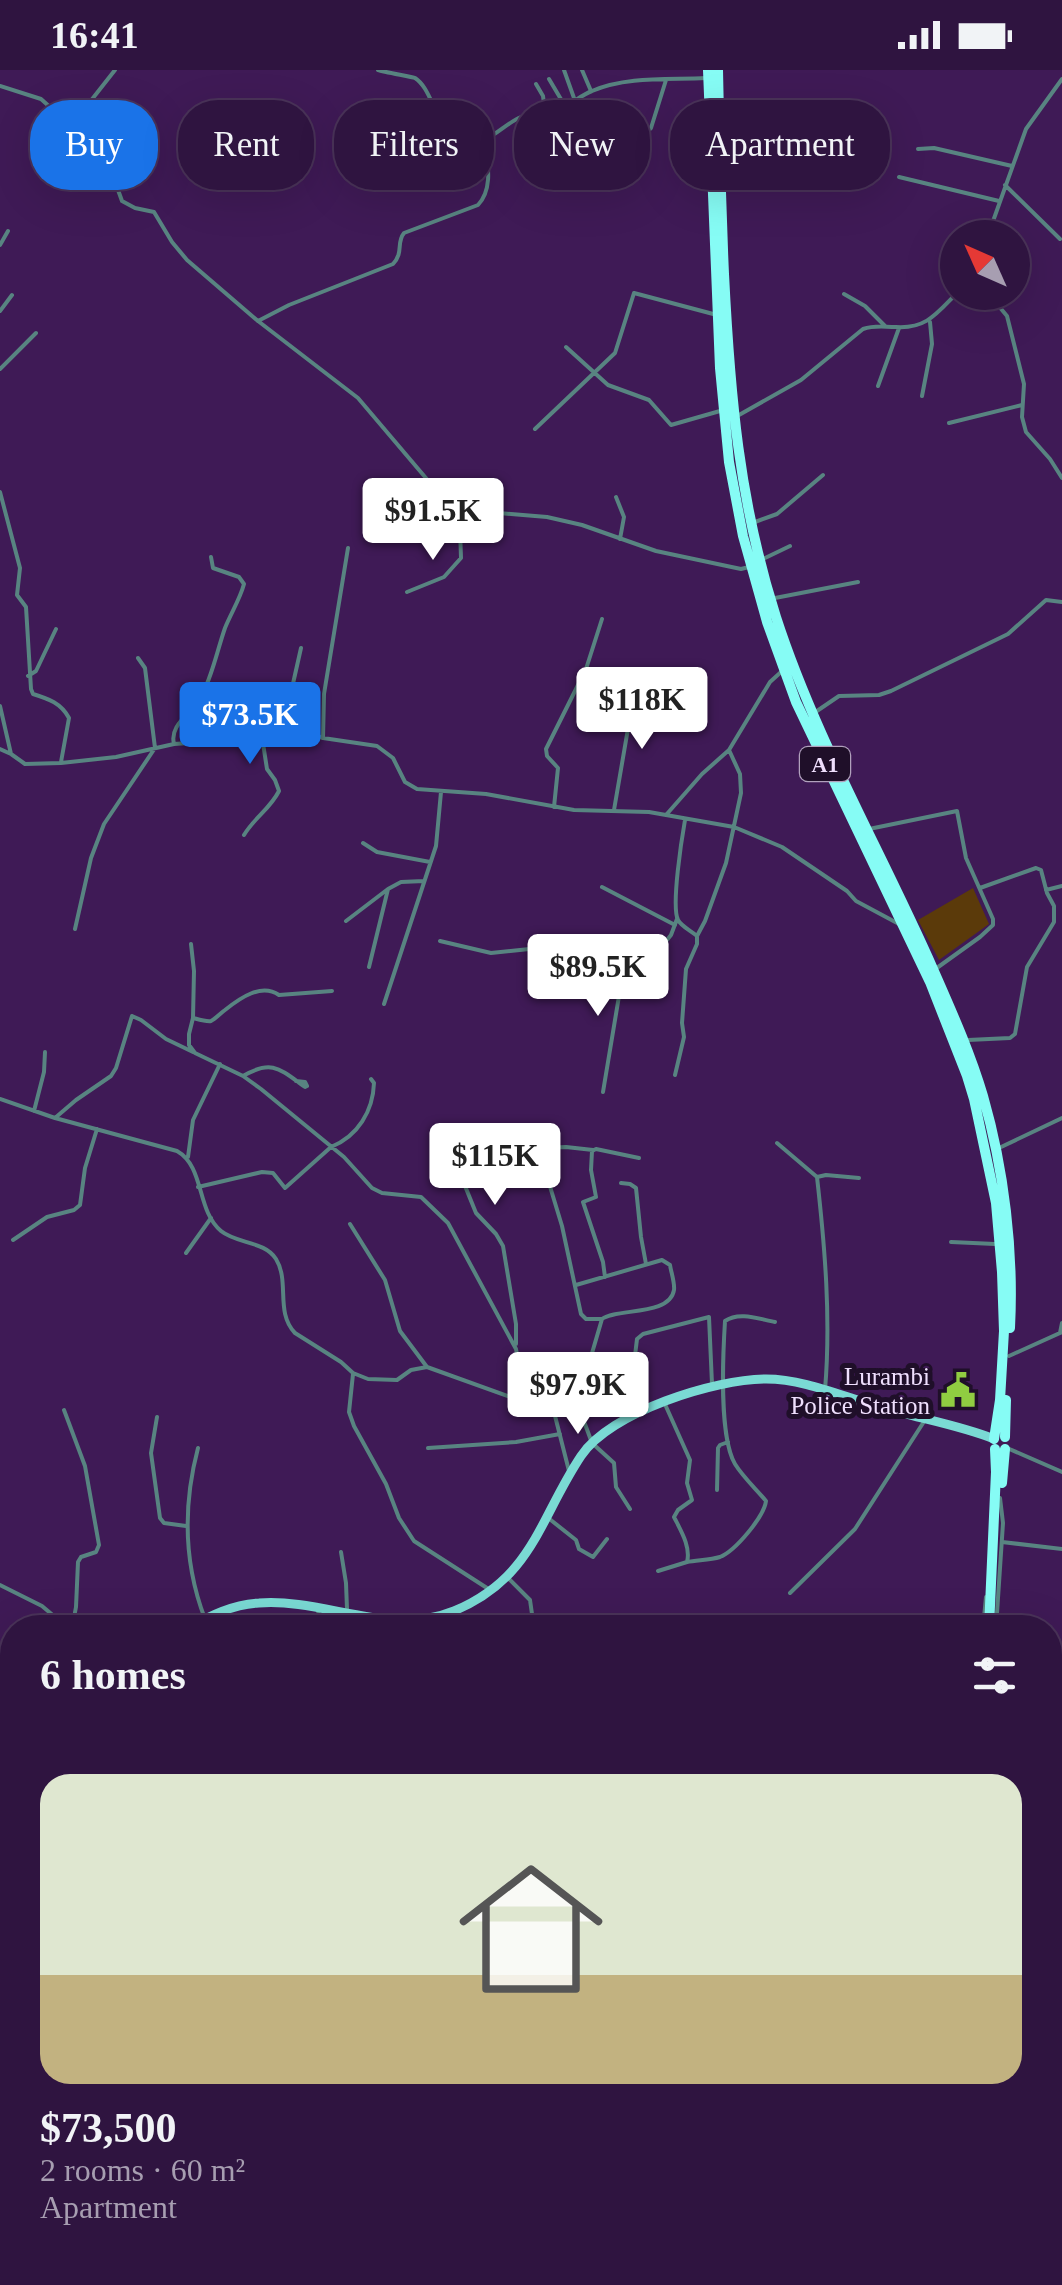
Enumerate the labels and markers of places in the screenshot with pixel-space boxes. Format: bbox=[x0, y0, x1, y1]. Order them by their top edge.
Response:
pin: $91.5K bbox=[352, 478, 514, 563]
pin: $118K bbox=[572, 667, 712, 752]
pin: $73.5K bbox=[169, 682, 331, 767]
pin: $89.5K bbox=[517, 934, 679, 1019]
pin: $115K bbox=[425, 1123, 565, 1208]
pin: $97.9K bbox=[497, 1352, 659, 1437]
place label: Lurambi Police Station bbox=[790, 1363, 930, 1419]
public building icon: Lurambi Police Station bbox=[939, 1371, 977, 1409]

